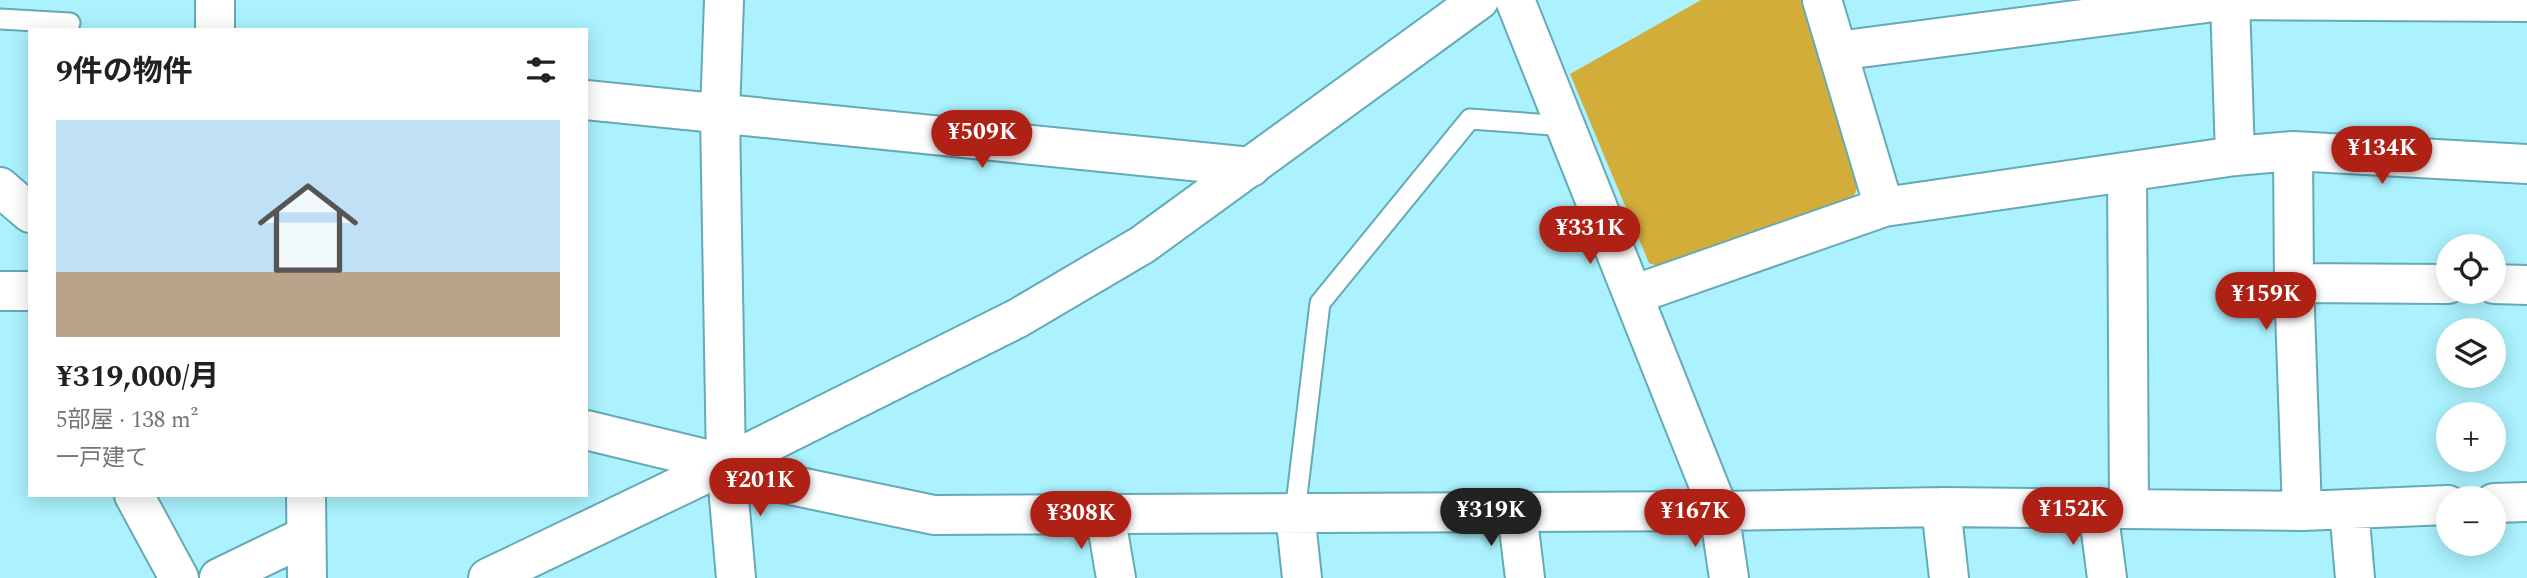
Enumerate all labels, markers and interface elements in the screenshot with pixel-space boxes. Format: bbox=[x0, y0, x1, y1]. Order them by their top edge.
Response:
text: 9件の物件 bbox=[56, 49, 193, 95]
icon: filters bbox=[522, 51, 560, 89]
pin: ¥509K bbox=[933, 110, 1031, 170]
text: ¥509K bbox=[947, 115, 1017, 150]
pin: ¥134K bbox=[2333, 127, 2431, 186]
text: ¥134K bbox=[2347, 131, 2417, 166]
icon: home bbox=[245, 165, 371, 291]
pin: ¥331K bbox=[1541, 206, 1639, 266]
text: ¥331K bbox=[1555, 211, 1625, 246]
map controls bbox=[2436, 234, 2506, 556]
button: locate bbox=[2436, 234, 2506, 304]
pin: ¥159K bbox=[2217, 272, 2315, 332]
text: ¥159K bbox=[2231, 277, 2301, 312]
button: layers bbox=[2436, 318, 2506, 388]
text: ¥319,000/月 bbox=[56, 354, 219, 400]
button: + bbox=[2436, 402, 2506, 472]
text: 5部屋 · 138 m² bbox=[56, 403, 198, 438]
text: 一戸建て bbox=[56, 441, 148, 476]
pin: ¥201K bbox=[711, 458, 809, 518]
text: ¥201K bbox=[725, 463, 795, 498]
button: − bbox=[2436, 486, 2506, 556]
pin: ¥152K bbox=[2024, 488, 2122, 547]
pin: ¥319K bbox=[1442, 489, 1540, 548]
pin: ¥167K bbox=[1646, 490, 1744, 549]
pin: ¥308K bbox=[1032, 491, 1130, 551]
text: ¥152K bbox=[2038, 492, 2108, 527]
text: ¥319K bbox=[1456, 493, 1526, 528]
text: ¥167K bbox=[1660, 494, 1730, 529]
text: ¥308K bbox=[1046, 496, 1116, 531]

